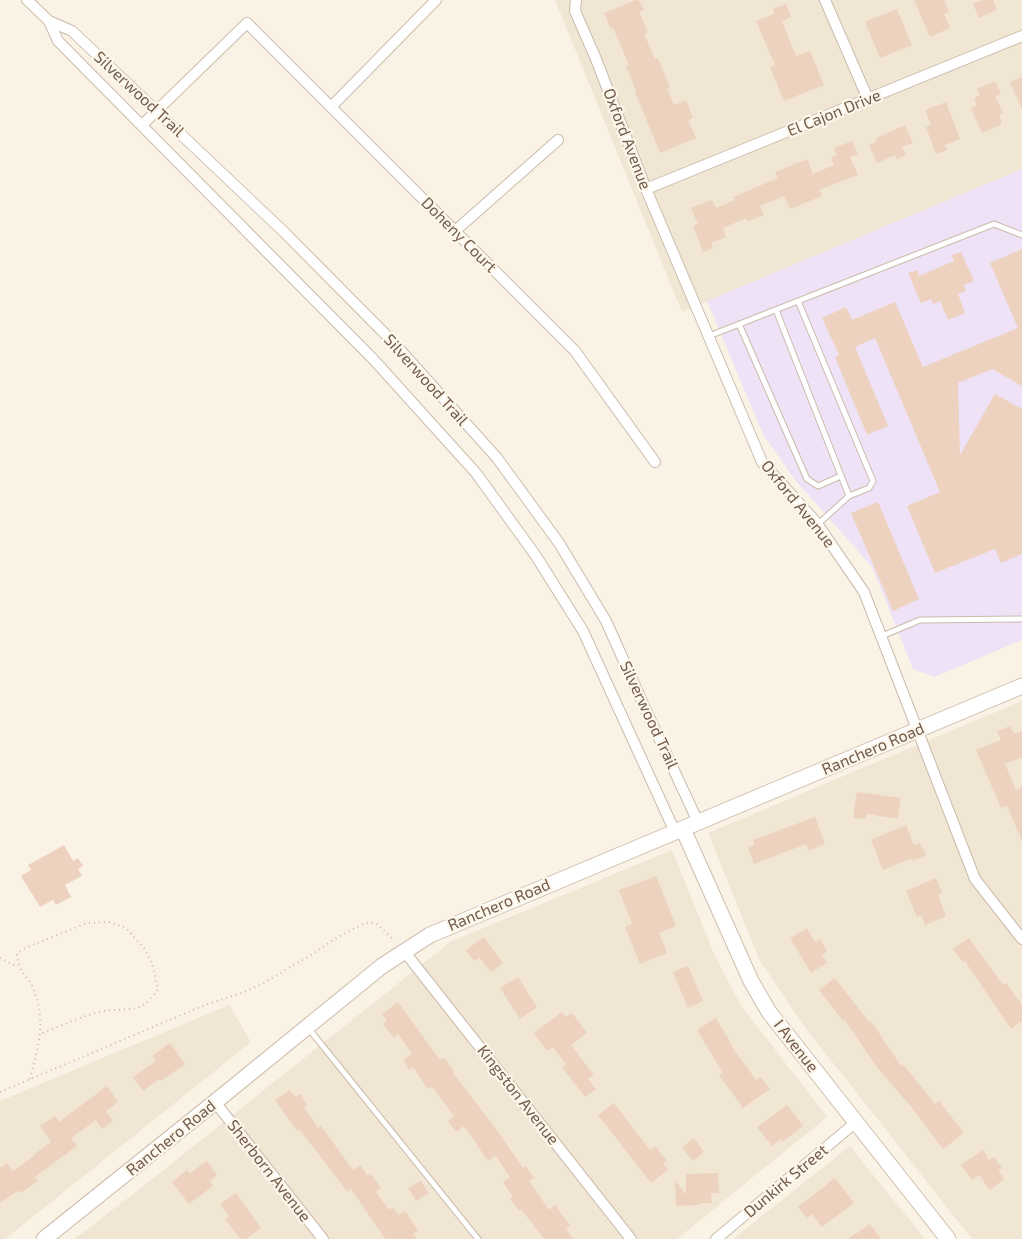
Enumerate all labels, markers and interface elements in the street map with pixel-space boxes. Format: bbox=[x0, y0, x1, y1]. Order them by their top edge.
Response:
street label: Silverwood Trail bbox=[90, 47, 188, 141]
street label: Oxford Avenue bbox=[599, 86, 655, 192]
street label: El Cajon Drive bbox=[784, 86, 884, 140]
street label: Doheny Court bbox=[417, 193, 501, 277]
street label: Silverwood Trail bbox=[380, 330, 472, 430]
street label: Oxford Avenue bbox=[757, 456, 839, 552]
street label: Silverwood Trail bbox=[616, 658, 682, 772]
street label: Ranchero Road bbox=[819, 719, 927, 779]
street label: Ranchero Road bbox=[445, 875, 553, 935]
street label: I Avenue bbox=[770, 1016, 822, 1076]
street label: Kingston Avenue bbox=[473, 1041, 563, 1149]
street label: Ranchero Road bbox=[122, 1096, 220, 1180]
street label: Sherborn Avenue bbox=[223, 1116, 315, 1226]
street label: Dunkirk Street bbox=[740, 1140, 832, 1222]

